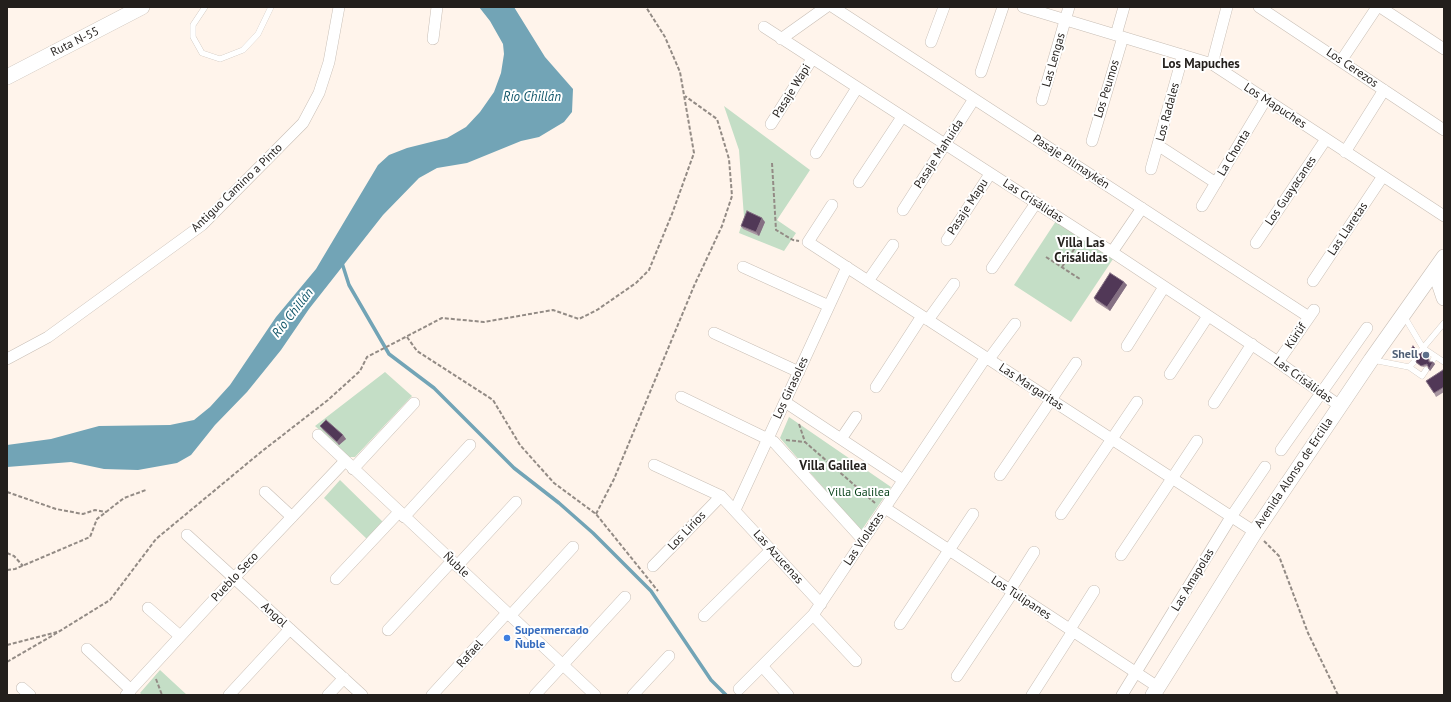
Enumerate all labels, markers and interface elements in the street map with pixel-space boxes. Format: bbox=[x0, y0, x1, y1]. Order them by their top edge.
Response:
street label: Ruta N-55 bbox=[48, 24, 102, 60]
street label: Las Lengas bbox=[1039, 31, 1069, 89]
street label: Los Cerezos bbox=[1323, 45, 1381, 91]
district label: Los Mapuches bbox=[1162, 56, 1240, 72]
street label: Los Peumos bbox=[1091, 58, 1123, 120]
street label: Pasaje Wapi bbox=[770, 61, 814, 121]
street label: Los Mapuches bbox=[1241, 80, 1309, 132]
street label: Los Radales bbox=[1153, 81, 1183, 143]
water label: Río Chillán bbox=[503, 89, 561, 105]
street label: Pasaje Mahuida bbox=[911, 117, 967, 191]
street label: La Chonta bbox=[1215, 127, 1253, 179]
street label: Pasaje Pilmaykén bbox=[1030, 132, 1112, 192]
street label: Antiguo Camino a Pinto bbox=[188, 141, 286, 235]
street label: Los Guayacanes bbox=[1263, 154, 1319, 228]
street label: Pasaje Mapu bbox=[944, 176, 992, 238]
street label: Las Crisálidas bbox=[1000, 176, 1066, 226]
street label: Las Llaretas bbox=[1325, 200, 1371, 258]
district label: Villa Las Crisálidas bbox=[1054, 235, 1108, 266]
water label: Río Chillán bbox=[269, 285, 317, 341]
street label: Kürüf bbox=[1282, 320, 1310, 352]
place label: Shell bbox=[1392, 348, 1418, 362]
marker: Shell bbox=[1421, 350, 1431, 360]
street label: Las Crisálidas bbox=[1271, 354, 1335, 406]
street label: Los Girasoles bbox=[770, 355, 812, 421]
street label: Las Margaritas bbox=[996, 361, 1066, 413]
street label: Avenida Alonso de Ercilla bbox=[1252, 415, 1336, 531]
district label: Villa Galilea bbox=[799, 458, 867, 474]
park label: Villa Galilea bbox=[828, 486, 890, 500]
street label: Los Lirios bbox=[665, 509, 709, 553]
street label: Las Violetas bbox=[841, 510, 887, 568]
street label: Las Azucenas bbox=[750, 527, 806, 587]
street label: Las Amapolas bbox=[1169, 546, 1217, 614]
street label: Pueblo Seco bbox=[208, 549, 262, 605]
street label: Ñuble bbox=[440, 549, 472, 581]
street label: Los Tulipanes bbox=[988, 573, 1054, 623]
street label: Angol bbox=[258, 600, 290, 630]
place label: Supermercado Ñuble bbox=[515, 624, 589, 652]
marker: Supermercado Ñuble bbox=[502, 633, 512, 643]
street label: Rafael bbox=[454, 637, 486, 671]

